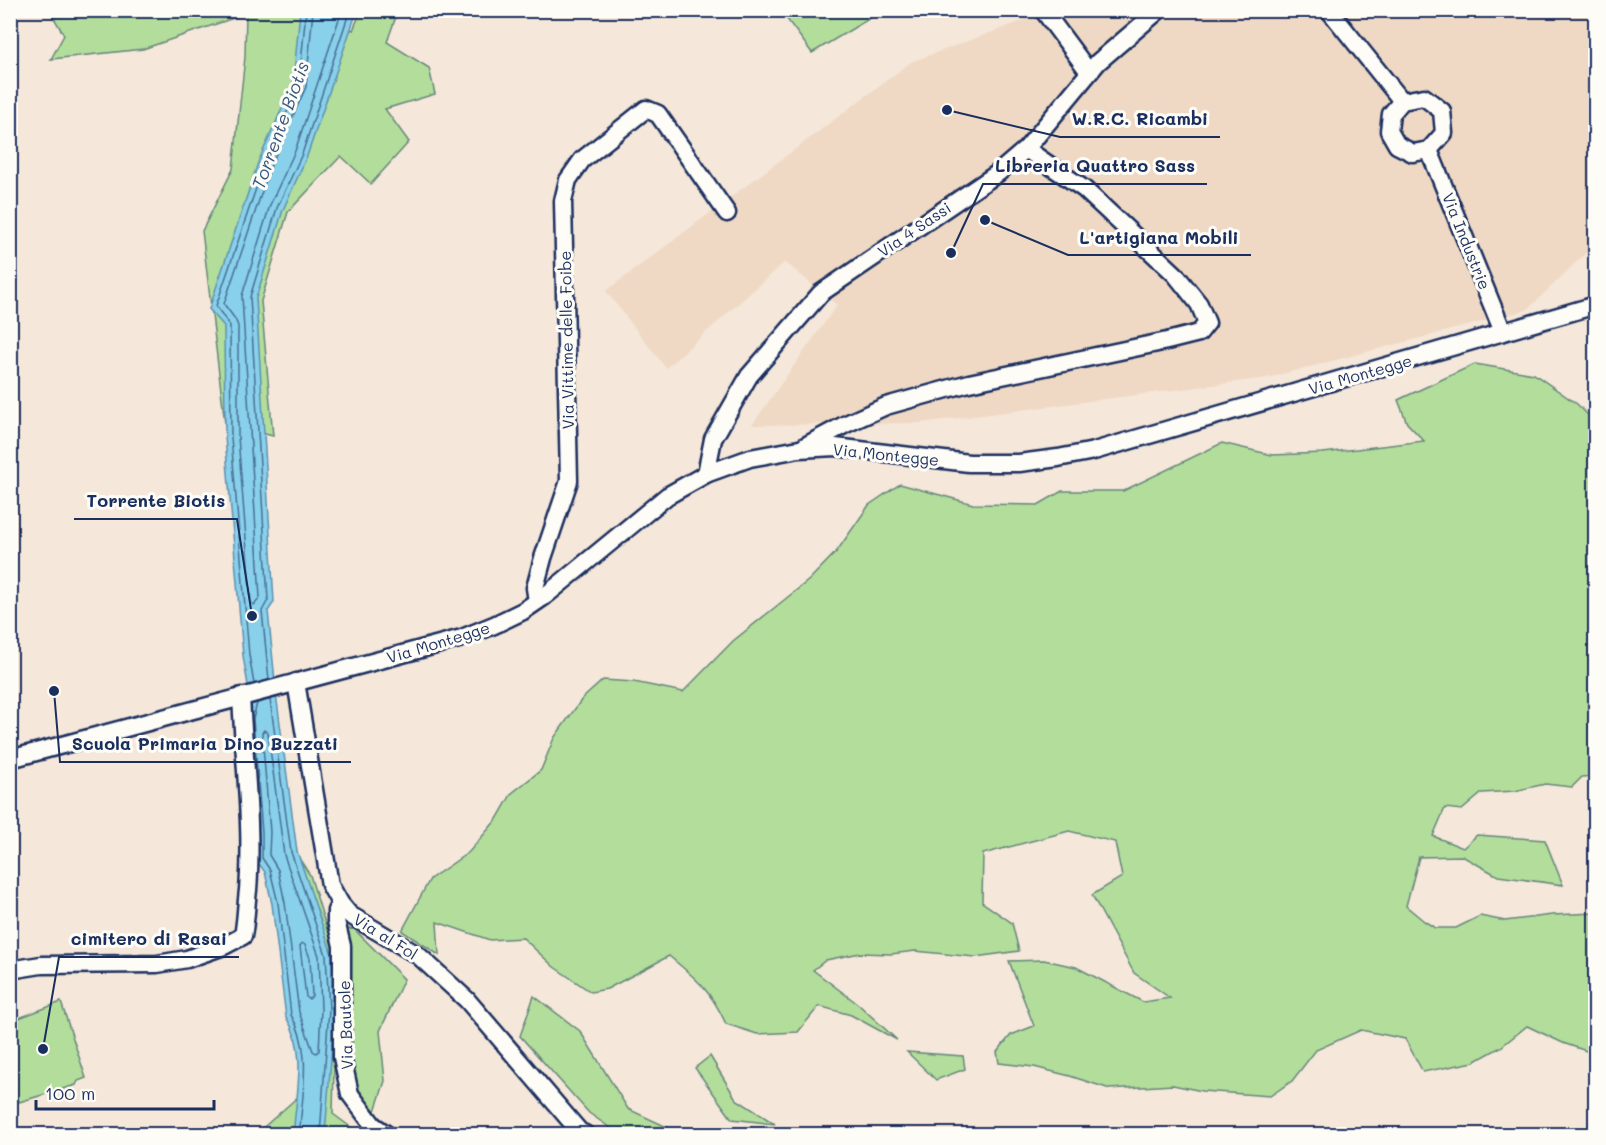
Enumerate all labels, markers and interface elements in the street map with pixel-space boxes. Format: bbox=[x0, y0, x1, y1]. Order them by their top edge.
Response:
water label: Torrente Biotis bbox=[246, 58, 314, 192]
callout: W.R.C. Ricambi bbox=[1060, 101, 1220, 137]
text: W.R.C. Ricambi bbox=[1072, 106, 1208, 130]
callout: Libreria Quattro Sass bbox=[983, 148, 1207, 184]
text: Libreria Quattro Sass bbox=[995, 153, 1195, 177]
street label: Via Industrie bbox=[1438, 189, 1496, 293]
street label: Via 4 Sassi bbox=[873, 197, 955, 261]
callout: L'artigiana Mobili bbox=[1068, 219, 1251, 255]
text: L'artigiana Mobili bbox=[1079, 225, 1239, 249]
street label: Via Vittime delle Foibe bbox=[554, 250, 578, 430]
street label: Via Montegge bbox=[1306, 349, 1414, 399]
street label: Via Montegge bbox=[832, 438, 940, 470]
callout: Torrente Biotis bbox=[74, 483, 237, 519]
text: Torrente Biotis bbox=[87, 488, 225, 512]
street label: Via Montegge bbox=[384, 616, 492, 668]
callout: Scuola Primaria Dino Buzzati bbox=[60, 726, 351, 762]
text: Scuola Primaria Dino Buzzati bbox=[72, 731, 338, 755]
street label: Via al Fol bbox=[350, 908, 422, 964]
callout: cimitero di Rasai bbox=[59, 921, 239, 957]
text: cimitero di Rasai bbox=[71, 926, 227, 950]
street label: Via Bautole bbox=[333, 980, 357, 1070]
scale bar bbox=[36, 1073, 214, 1111]
text: 100 m bbox=[45, 1081, 95, 1105]

